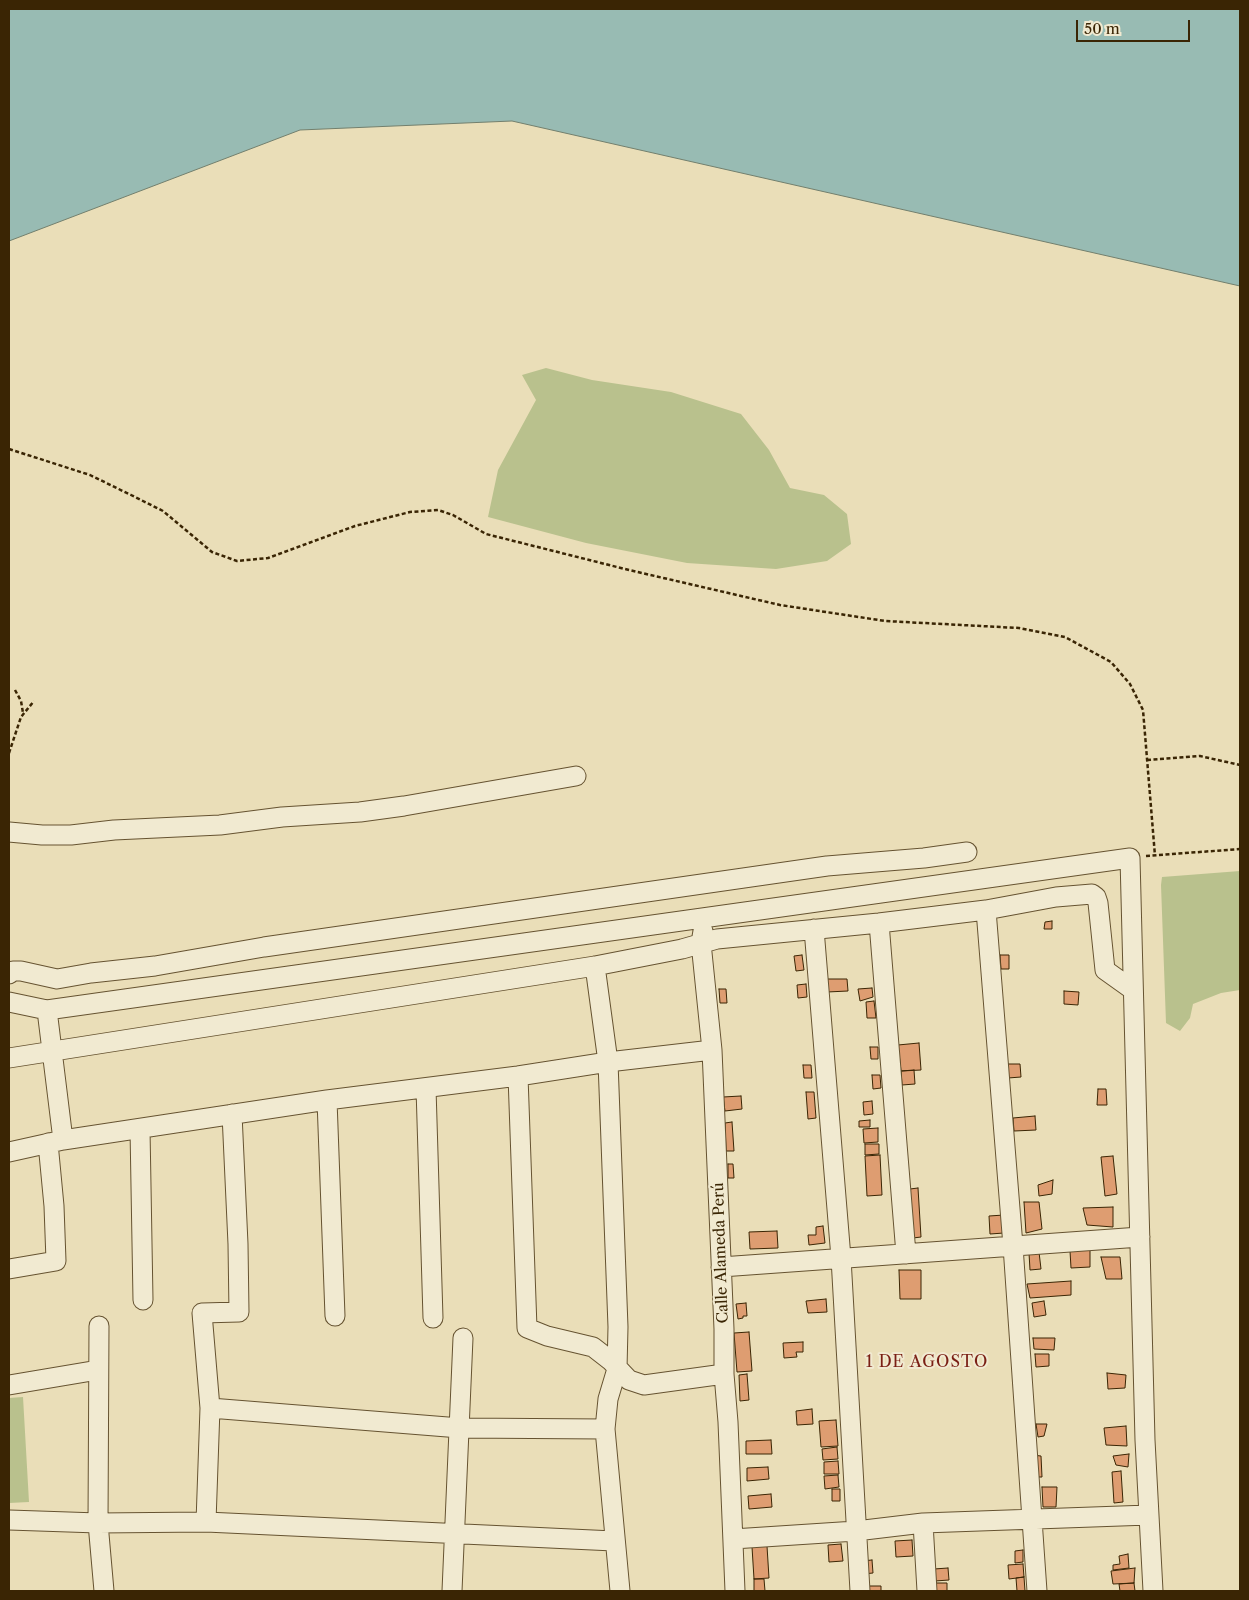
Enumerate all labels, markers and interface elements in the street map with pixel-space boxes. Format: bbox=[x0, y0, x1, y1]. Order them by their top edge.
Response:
scale bar bbox=[1079, 10, 1193, 42]
text: 50 m bbox=[1084, 19, 1120, 38]
street label: Calle Alameda Perú bbox=[710, 1182, 732, 1324]
district label: 1 DE AGOSTO bbox=[864, 1352, 990, 1372]

